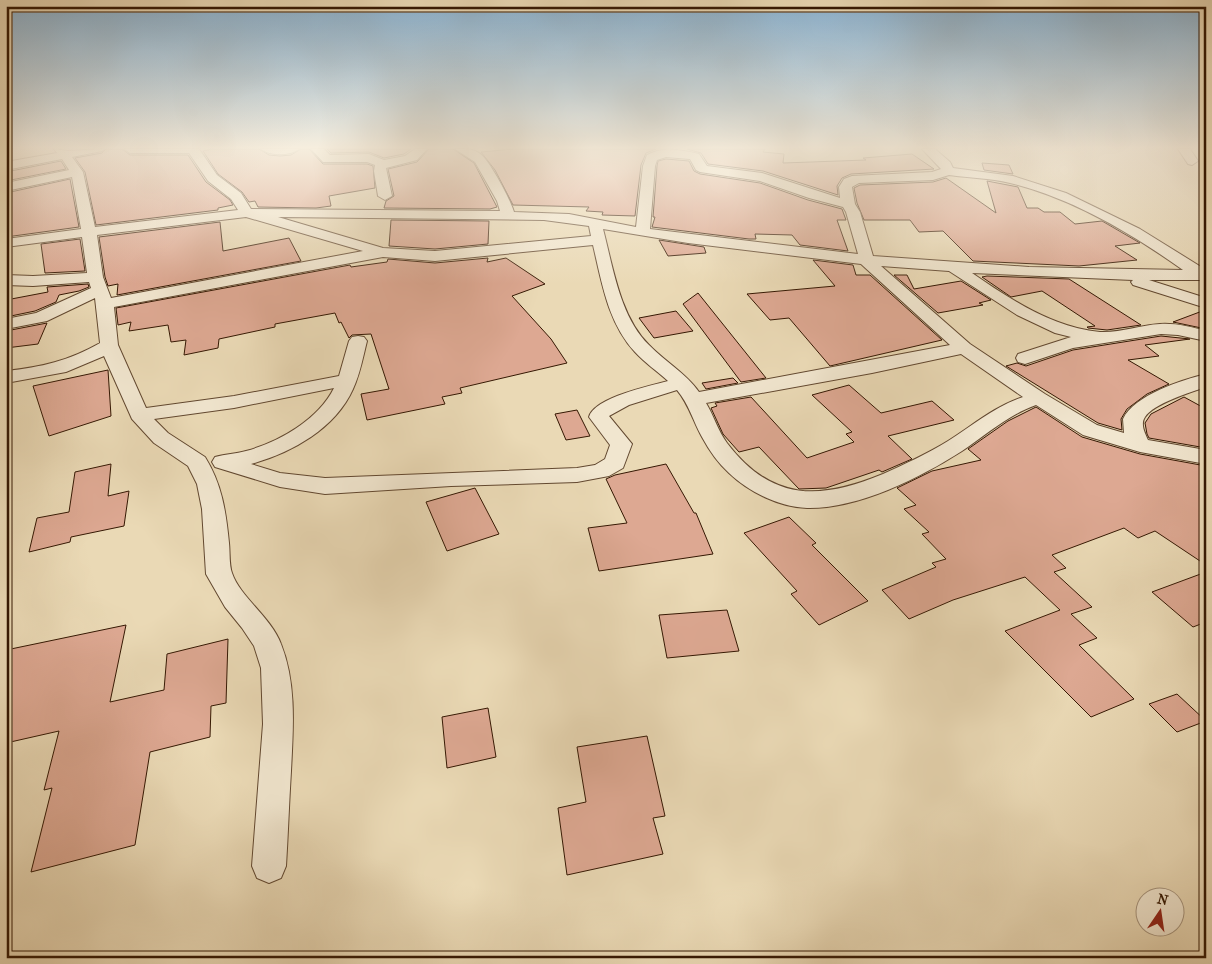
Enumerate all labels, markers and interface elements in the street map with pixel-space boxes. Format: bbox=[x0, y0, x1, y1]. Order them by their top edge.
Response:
north arrow bbox=[1134, 886, 1184, 936]
text: N bbox=[1156, 890, 1170, 909]

